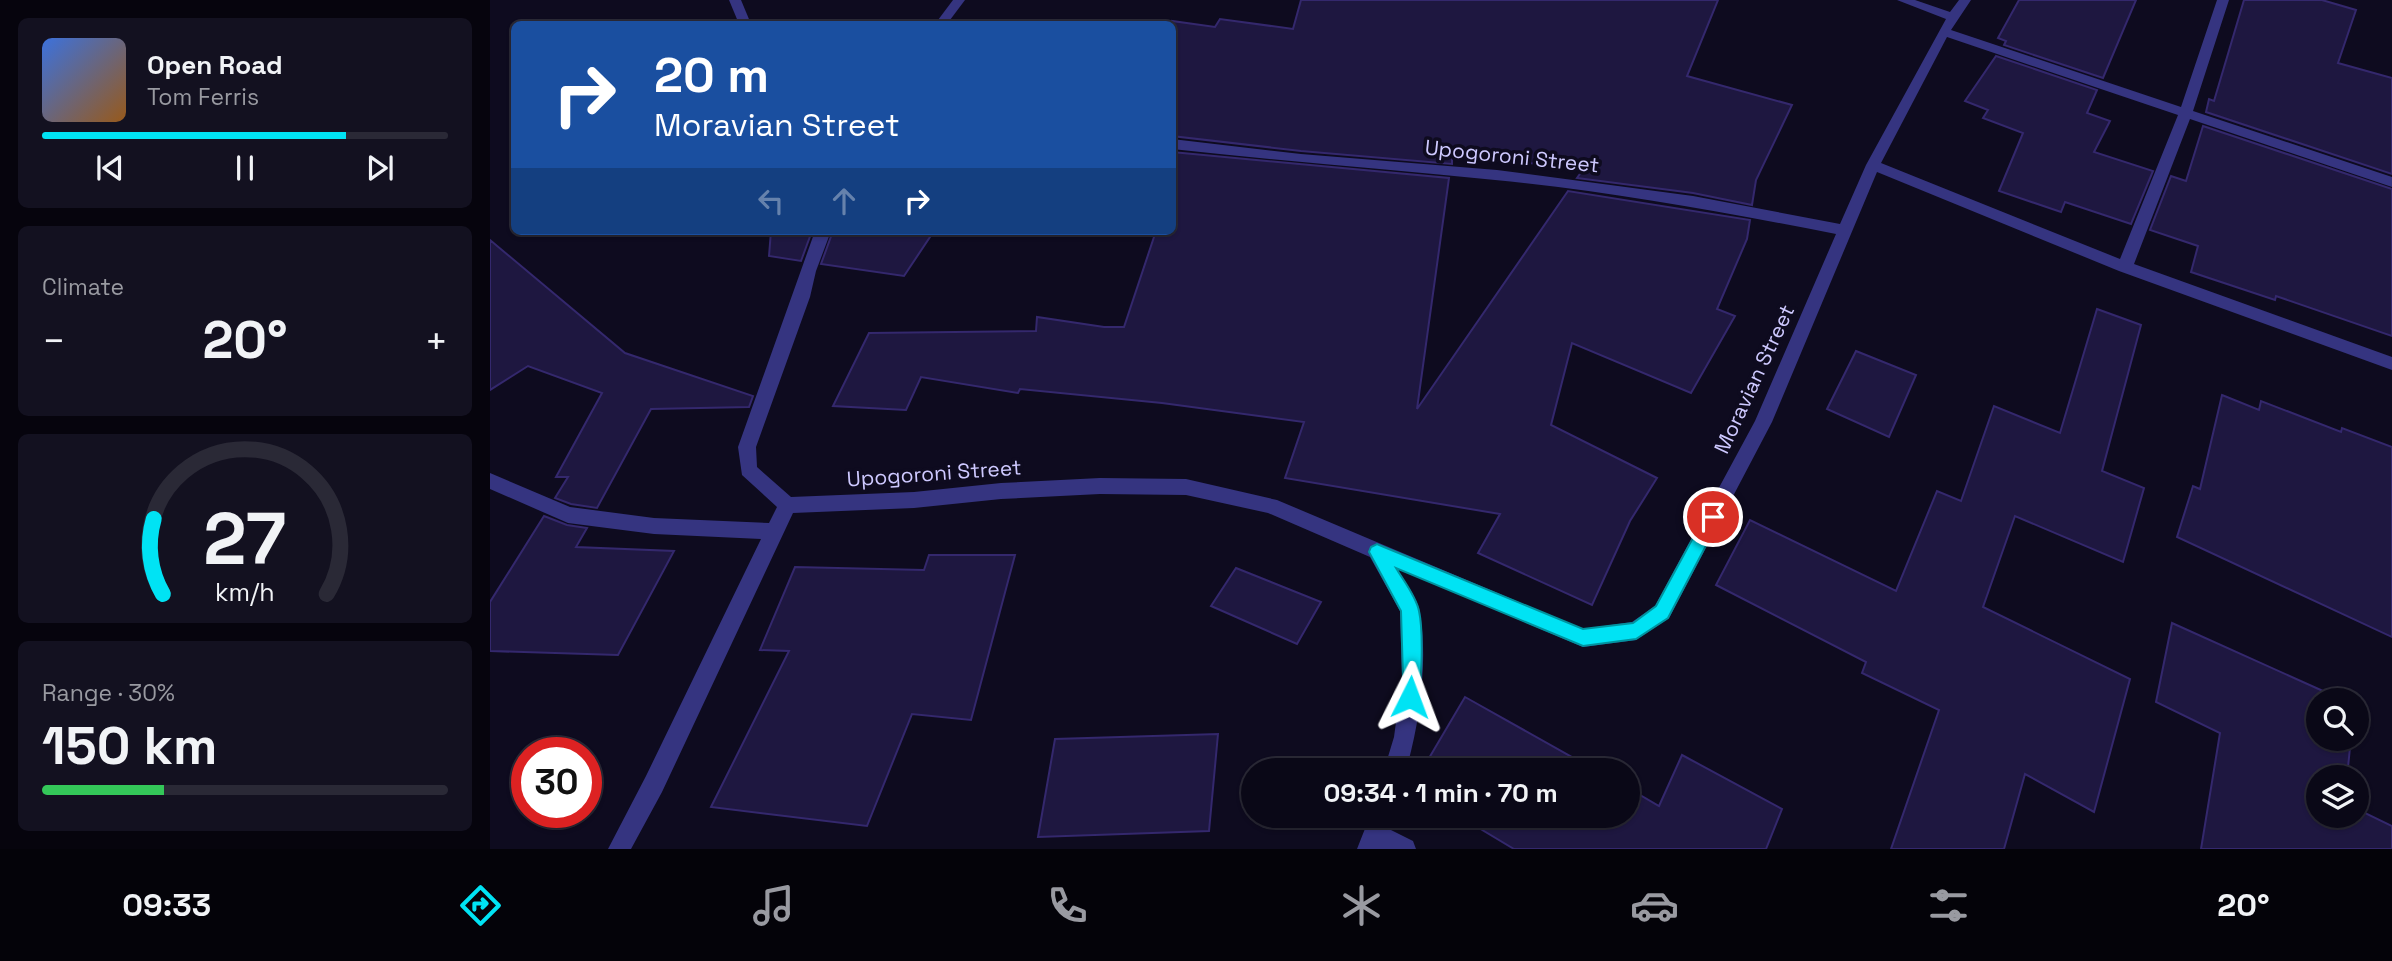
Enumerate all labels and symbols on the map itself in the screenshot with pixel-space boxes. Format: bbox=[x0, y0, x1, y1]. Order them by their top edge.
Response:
street label: Upogoroni Street bbox=[1424, 133, 1600, 179]
street label: Moravian Street bbox=[1708, 300, 1800, 458]
street label: Upogoroni Street bbox=[846, 453, 1022, 493]
pin bbox=[1683, 487, 1743, 547]
position arrow bbox=[1373, 660, 1447, 734]
speed limit sign: 30 bbox=[511, 737, 602, 828]

